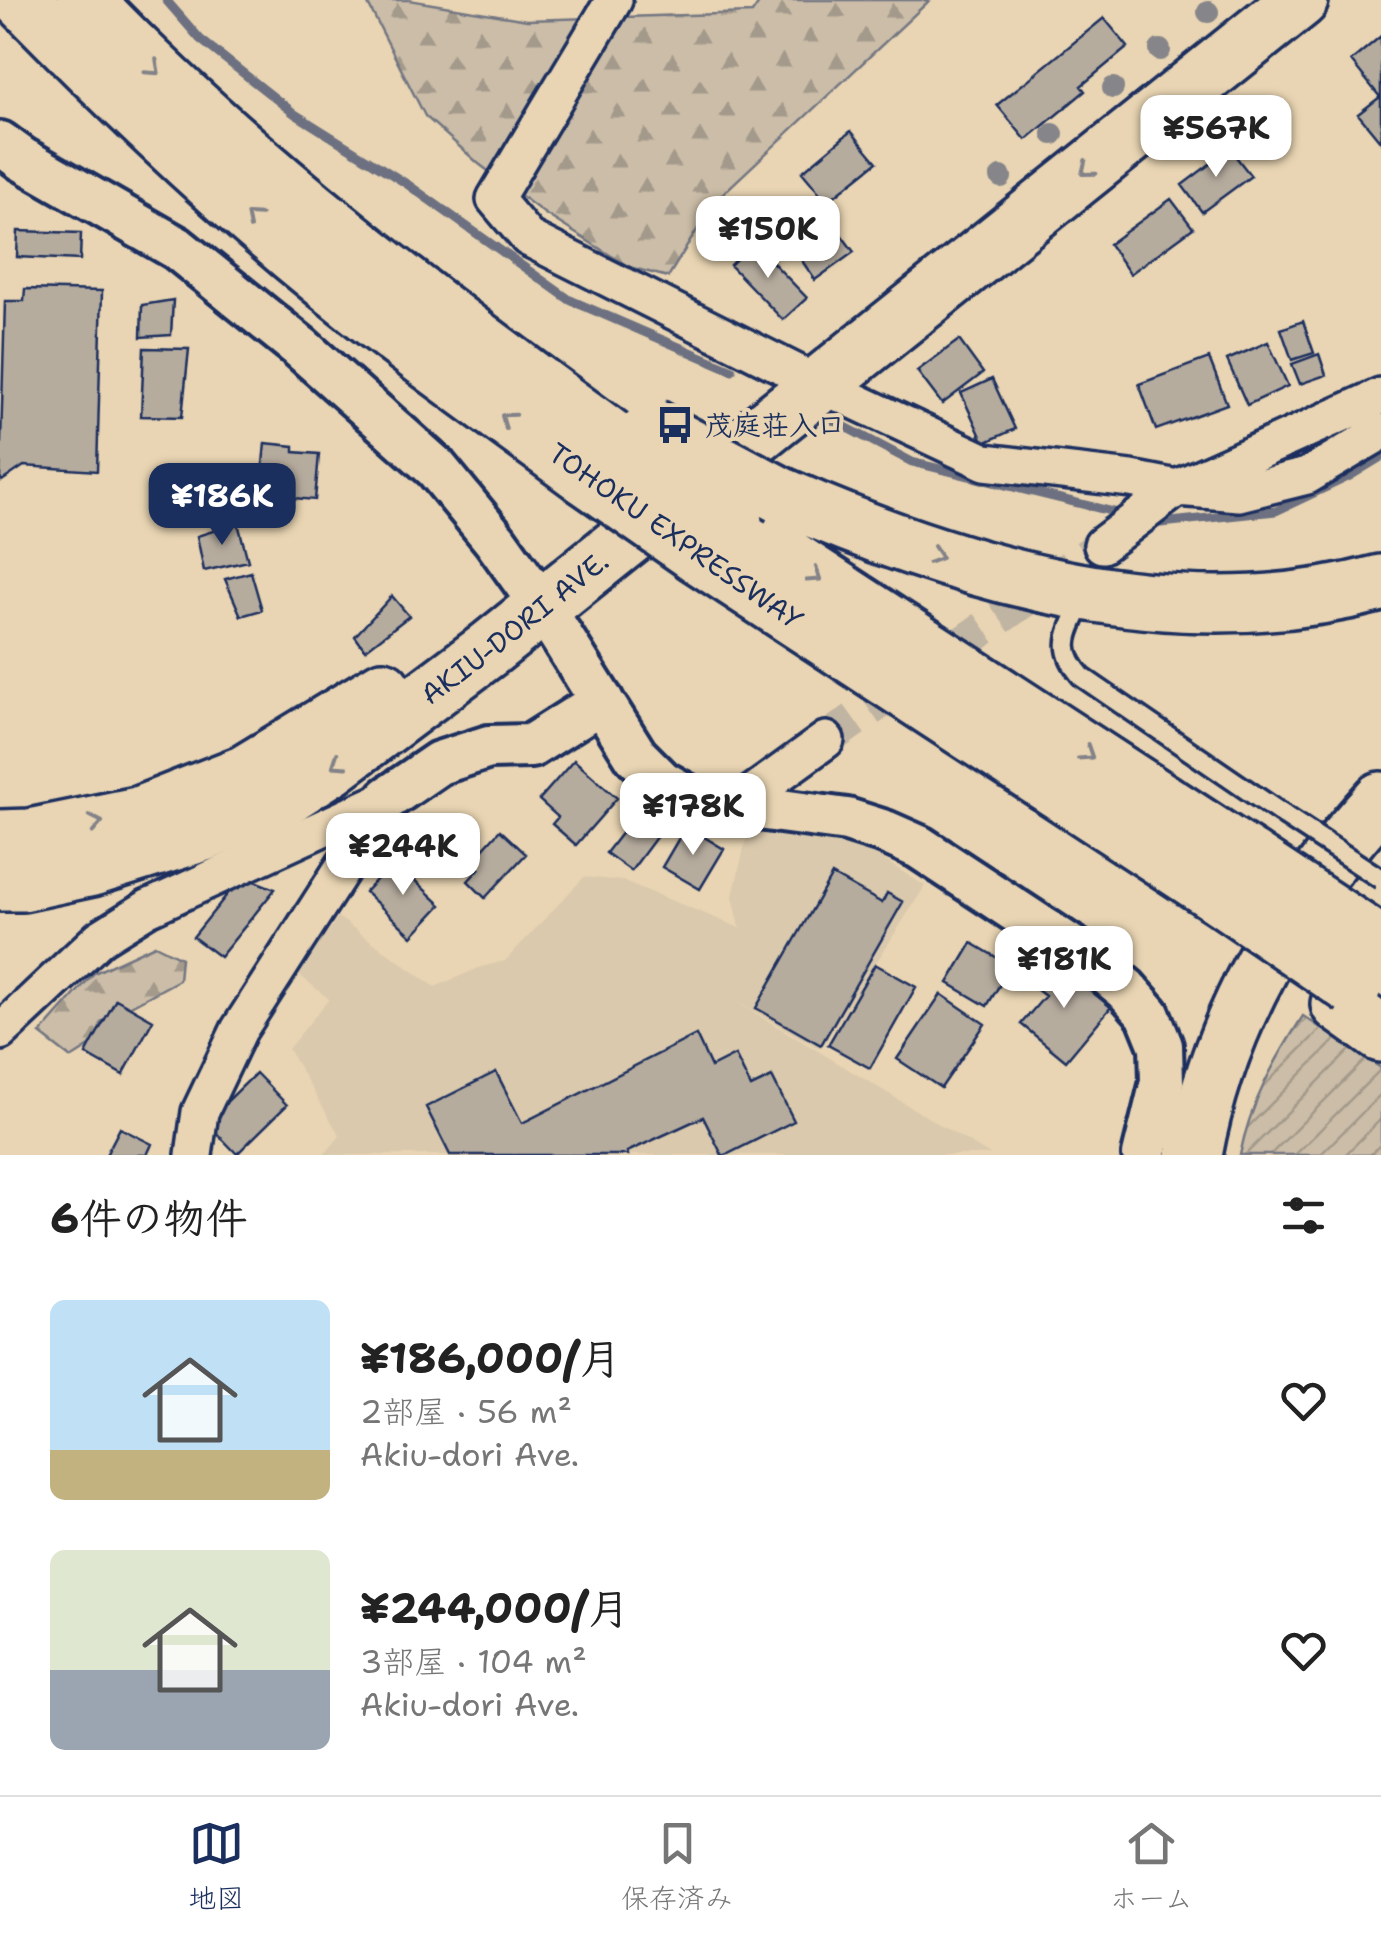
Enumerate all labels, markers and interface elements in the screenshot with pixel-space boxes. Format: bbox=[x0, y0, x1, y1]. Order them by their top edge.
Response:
one-way arrow bbox=[142, 57, 161, 75]
pin: ¥567K bbox=[1146, 95, 1286, 180]
text: ¥567K bbox=[1162, 106, 1270, 149]
one-way arrow bbox=[1080, 158, 1098, 176]
pin: ¥150K bbox=[698, 196, 838, 281]
text: ¥150K bbox=[718, 207, 818, 250]
one-way arrow bbox=[245, 212, 263, 230]
bus stop icon: 茂庭荘入口 bbox=[654, 404, 696, 446]
place label: 茂庭荘入口 bbox=[705, 406, 845, 444]
one-way arrow bbox=[500, 413, 518, 431]
street label: TOHOKU EXPRESSWAY bbox=[541, 434, 811, 638]
pin: ¥186K bbox=[152, 463, 292, 548]
text: ¥186K bbox=[171, 474, 273, 517]
street label: AKIU-DORI AVE. bbox=[413, 542, 616, 713]
one-way arrow bbox=[926, 544, 943, 564]
one-way arrow bbox=[804, 564, 822, 583]
one-way arrow bbox=[1076, 742, 1094, 761]
one-way arrow bbox=[331, 750, 349, 769]
pin: ¥178K bbox=[623, 773, 763, 858]
text: ¥178K bbox=[642, 784, 744, 827]
pin: ¥244K bbox=[333, 813, 473, 898]
one-way arrow bbox=[87, 814, 104, 835]
text: ¥244K bbox=[348, 824, 458, 867]
pin: ¥181K bbox=[994, 926, 1134, 1011]
text: ¥181K bbox=[1017, 937, 1111, 980]
icon: filters bbox=[1276, 1188, 1331, 1243]
text: 6件の物件 bbox=[50, 1190, 247, 1246]
text: ¥186,000/月 bbox=[360, 1330, 621, 1386]
icon: home bbox=[130, 1340, 250, 1460]
icon: heart bbox=[1276, 1373, 1331, 1428]
text: 2部屋 · 56 m² bbox=[360, 1390, 572, 1433]
text: Akiu-dori Ave. bbox=[360, 1433, 579, 1476]
text: ¥244,000/月 bbox=[360, 1580, 630, 1636]
icon: home bbox=[130, 1590, 250, 1710]
icon: heart bbox=[1276, 1623, 1331, 1678]
text: 3部屋 · 104 m² bbox=[360, 1640, 587, 1683]
text: Akiu-dori Ave. bbox=[360, 1683, 579, 1726]
tab: 地図 bbox=[188, 1816, 244, 1917]
tab: 保存済み bbox=[621, 1816, 733, 1917]
tab: ホーム bbox=[1110, 1816, 1193, 1917]

